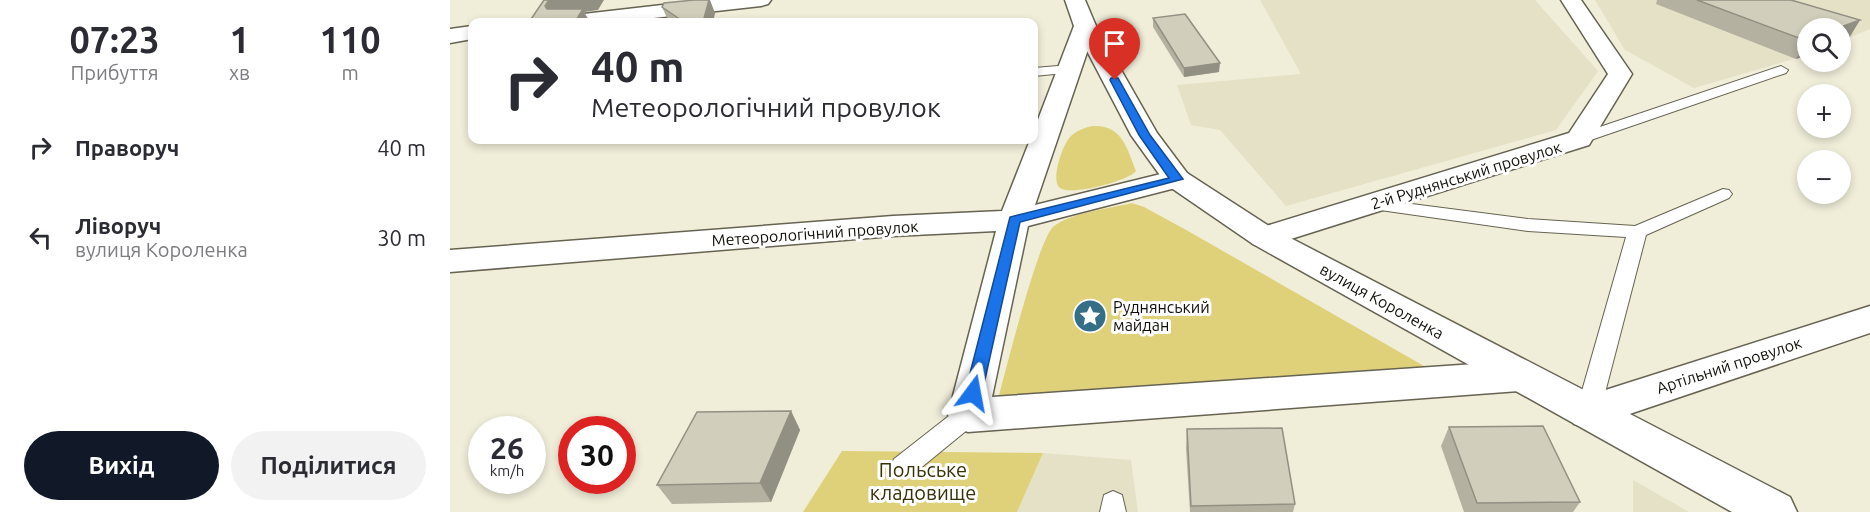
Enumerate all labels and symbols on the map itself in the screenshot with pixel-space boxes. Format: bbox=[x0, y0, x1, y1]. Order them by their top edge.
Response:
pin bbox=[1089, 18, 1140, 80]
street label: 2-й Руднянський провулок bbox=[1369, 137, 1563, 213]
street label: Метеорологічний провулок bbox=[711, 217, 919, 249]
street label: вулиця Короленка bbox=[1317, 260, 1447, 342]
place icon: Руднянський майдан bbox=[1072, 298, 1108, 334]
place label: Руднянський майдан bbox=[1113, 298, 1210, 334]
street label: Артільний провулок bbox=[1654, 333, 1804, 397]
position arrow bbox=[941, 361, 1005, 425]
speed limit sign: 30 bbox=[558, 416, 636, 494]
park label: Польське кладовище bbox=[870, 458, 976, 504]

